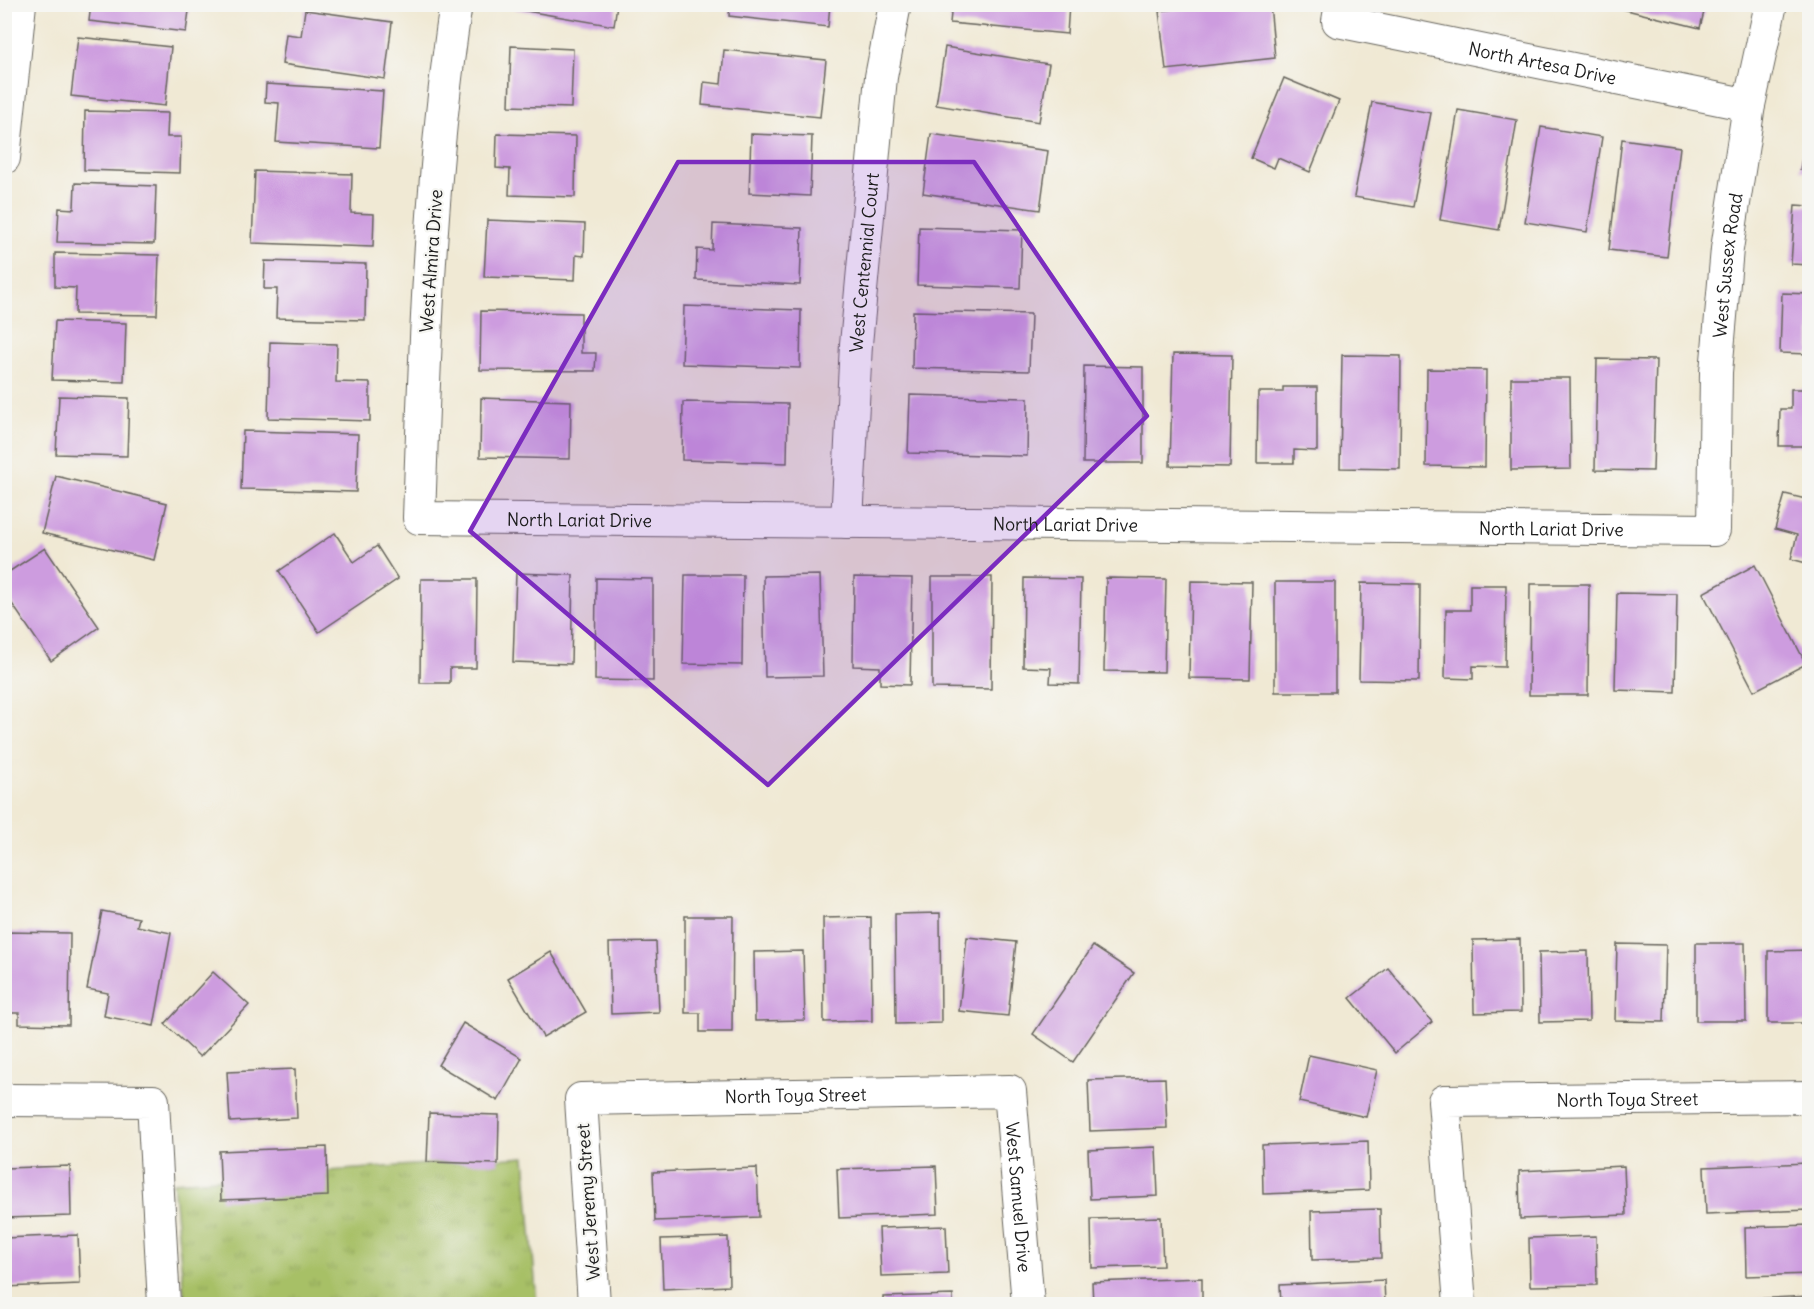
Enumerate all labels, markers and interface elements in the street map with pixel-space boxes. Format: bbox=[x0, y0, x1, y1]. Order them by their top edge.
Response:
street label: North Artesa Drive bbox=[1467, 36, 1619, 89]
street label: West Centennial Court bbox=[844, 172, 883, 353]
street label: West Almira Drive bbox=[415, 189, 447, 333]
street label: West Sussex Road bbox=[1708, 191, 1747, 339]
street label: North Lariat Drive bbox=[507, 507, 652, 532]
street label: North Lariat Drive bbox=[993, 512, 1138, 536]
street label: North Lariat Drive bbox=[1479, 516, 1624, 541]
street label: North Toya Street bbox=[724, 1082, 867, 1108]
street label: North Toya Street bbox=[1556, 1087, 1698, 1111]
street label: West Samuel Drive bbox=[1001, 1121, 1037, 1273]
street label: West Jeremy Street bbox=[571, 1123, 605, 1281]

